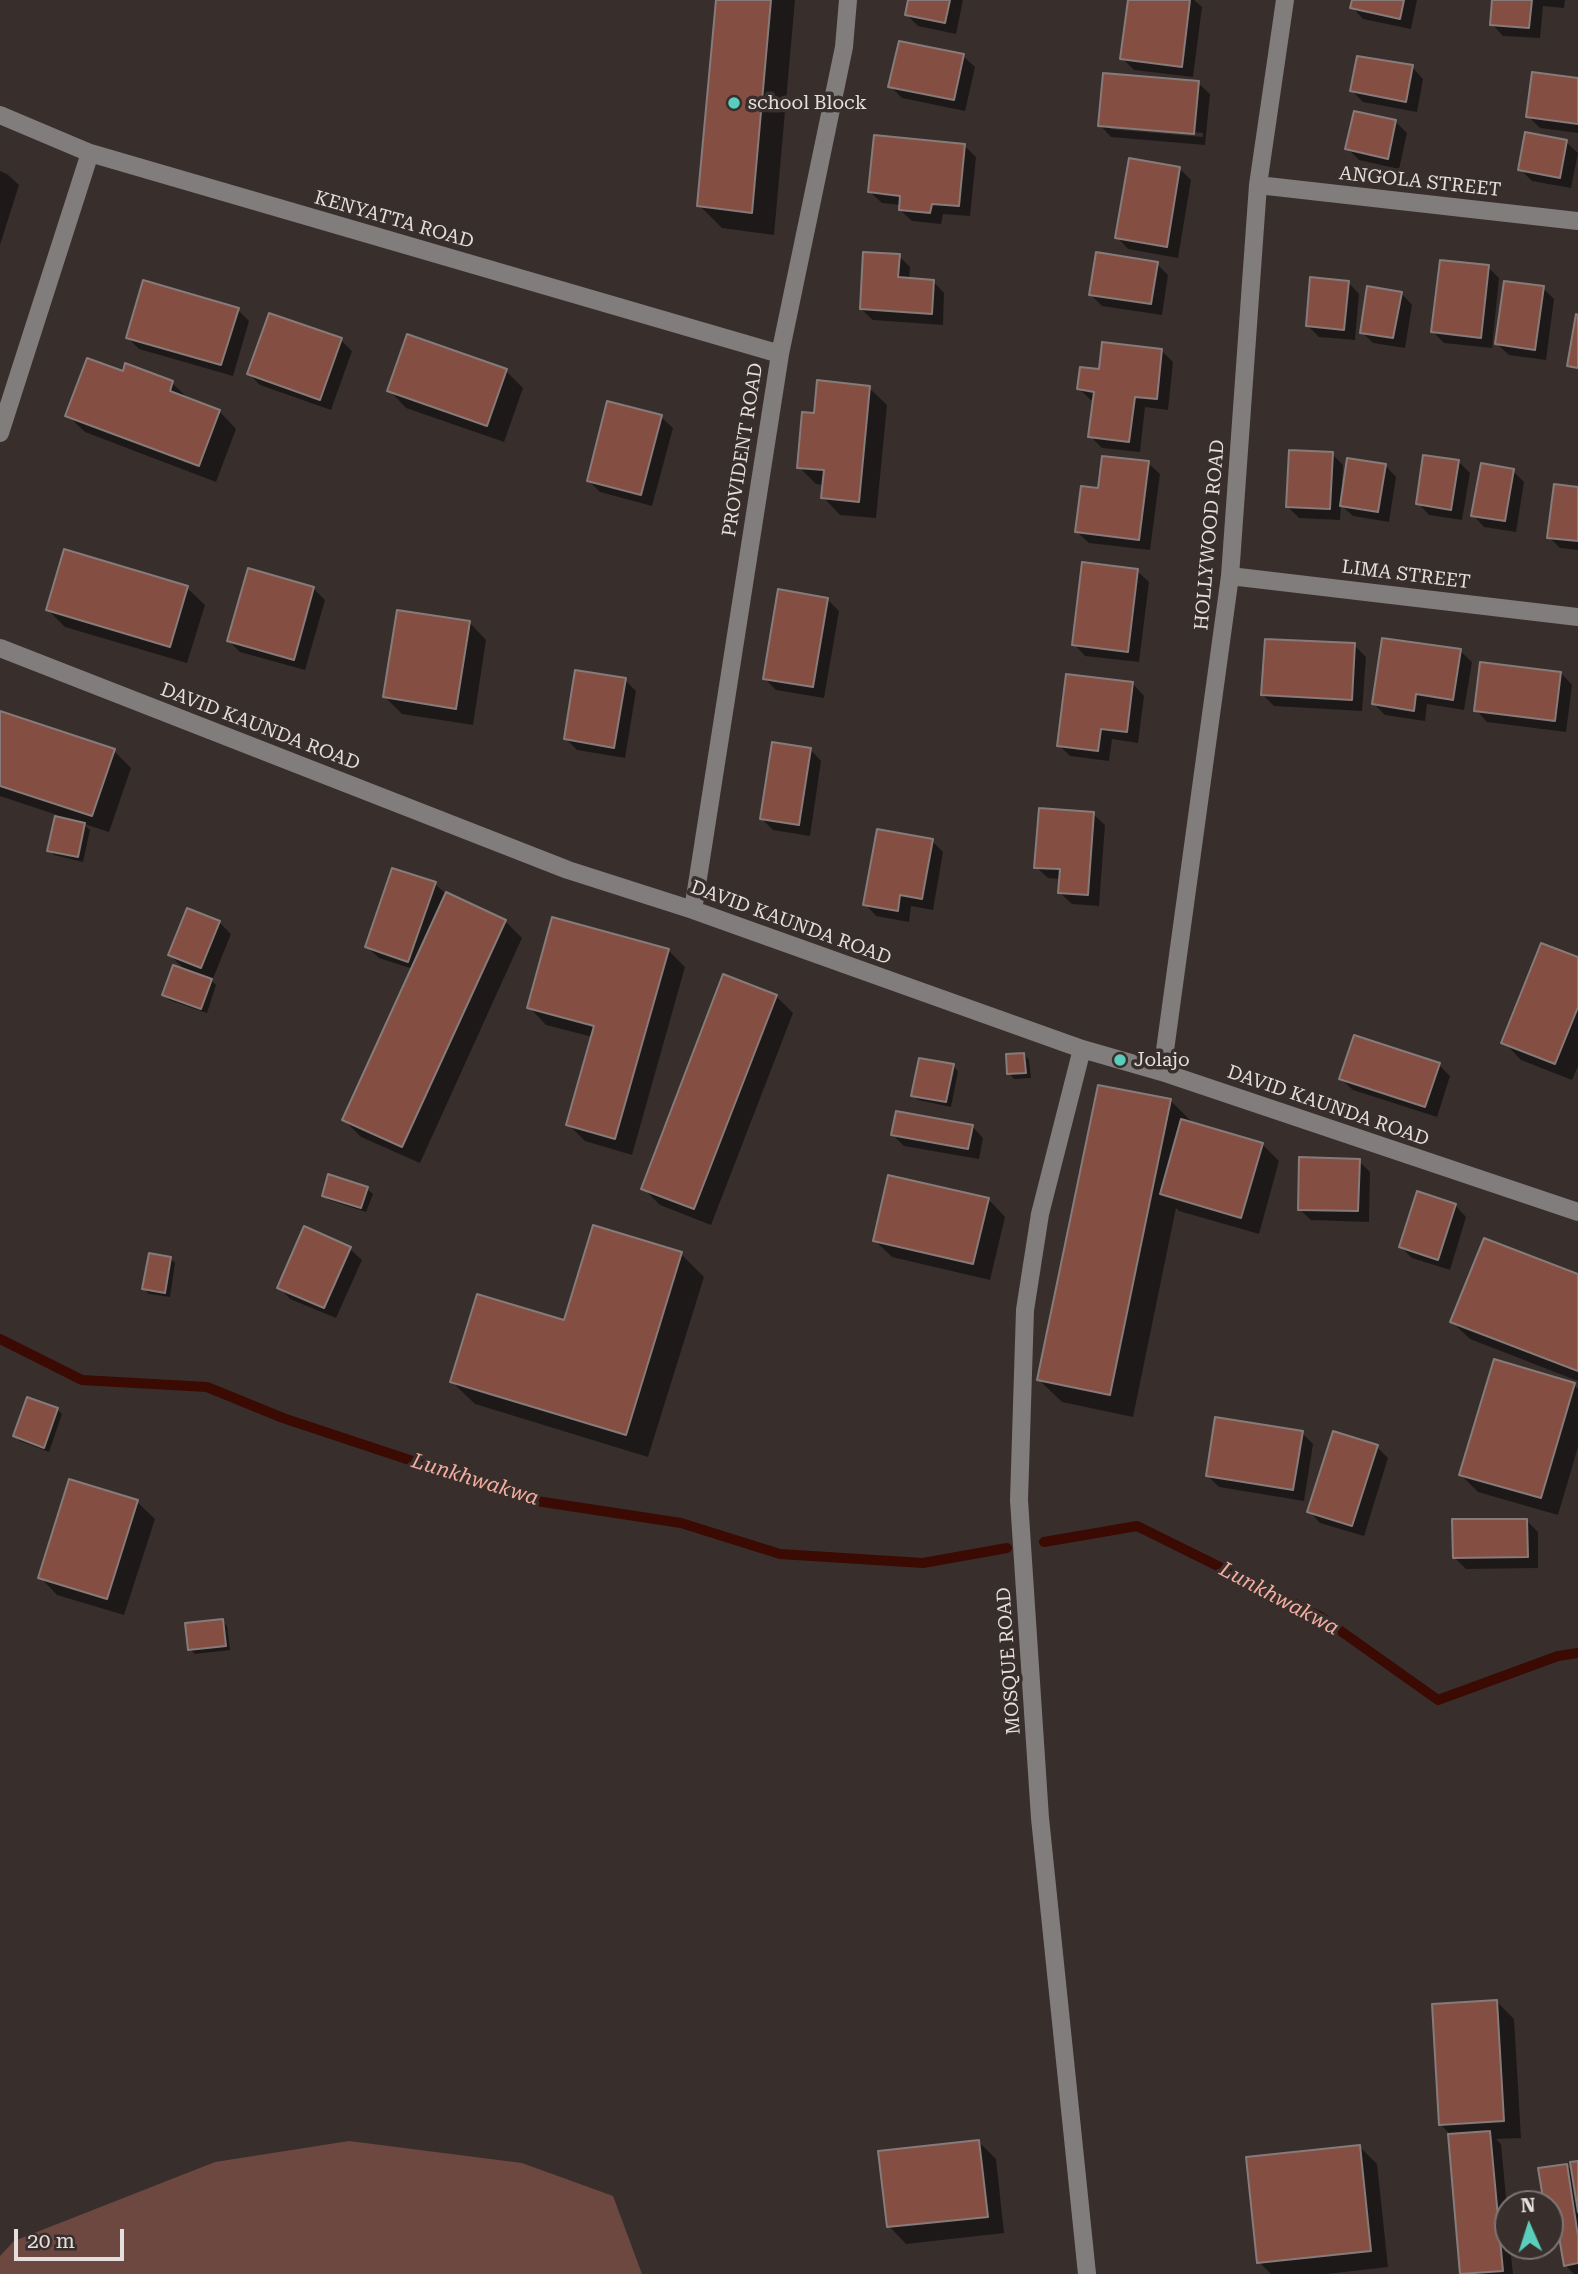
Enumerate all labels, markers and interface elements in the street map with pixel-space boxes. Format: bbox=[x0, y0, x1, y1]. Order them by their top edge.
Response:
place label: school Block bbox=[748, 92, 867, 114]
marker: school Block bbox=[726, 95, 742, 111]
street label: ANGOLA STREET bbox=[1338, 162, 1502, 202]
street label: KENYATTA ROAD bbox=[312, 186, 476, 254]
street label: PROVIDENT ROAD bbox=[718, 361, 768, 539]
street label: HOLLYWOOD ROAD bbox=[1190, 439, 1230, 631]
street label: LIMA STREET bbox=[1340, 556, 1472, 594]
street label: DAVID KAUNDA ROAD bbox=[157, 678, 363, 776]
street label: DAVID KAUNDA ROAD bbox=[688, 876, 894, 970]
place label: Jolajo bbox=[1134, 1049, 1190, 1071]
marker: Jolajo bbox=[1112, 1052, 1128, 1068]
street label: DAVID KAUNDA ROAD bbox=[1224, 1061, 1432, 1151]
water label: Lunkhwakwa bbox=[408, 1449, 542, 1511]
water label: Lunkhwakwa bbox=[1215, 1557, 1343, 1641]
street label: MOSQUE ROAD bbox=[992, 1586, 1026, 1736]
north arrow bbox=[1494, 2190, 1564, 2260]
text: N bbox=[1520, 2194, 1536, 2217]
scale bar bbox=[18, 2214, 128, 2258]
text: 20 m bbox=[27, 2229, 75, 2253]

